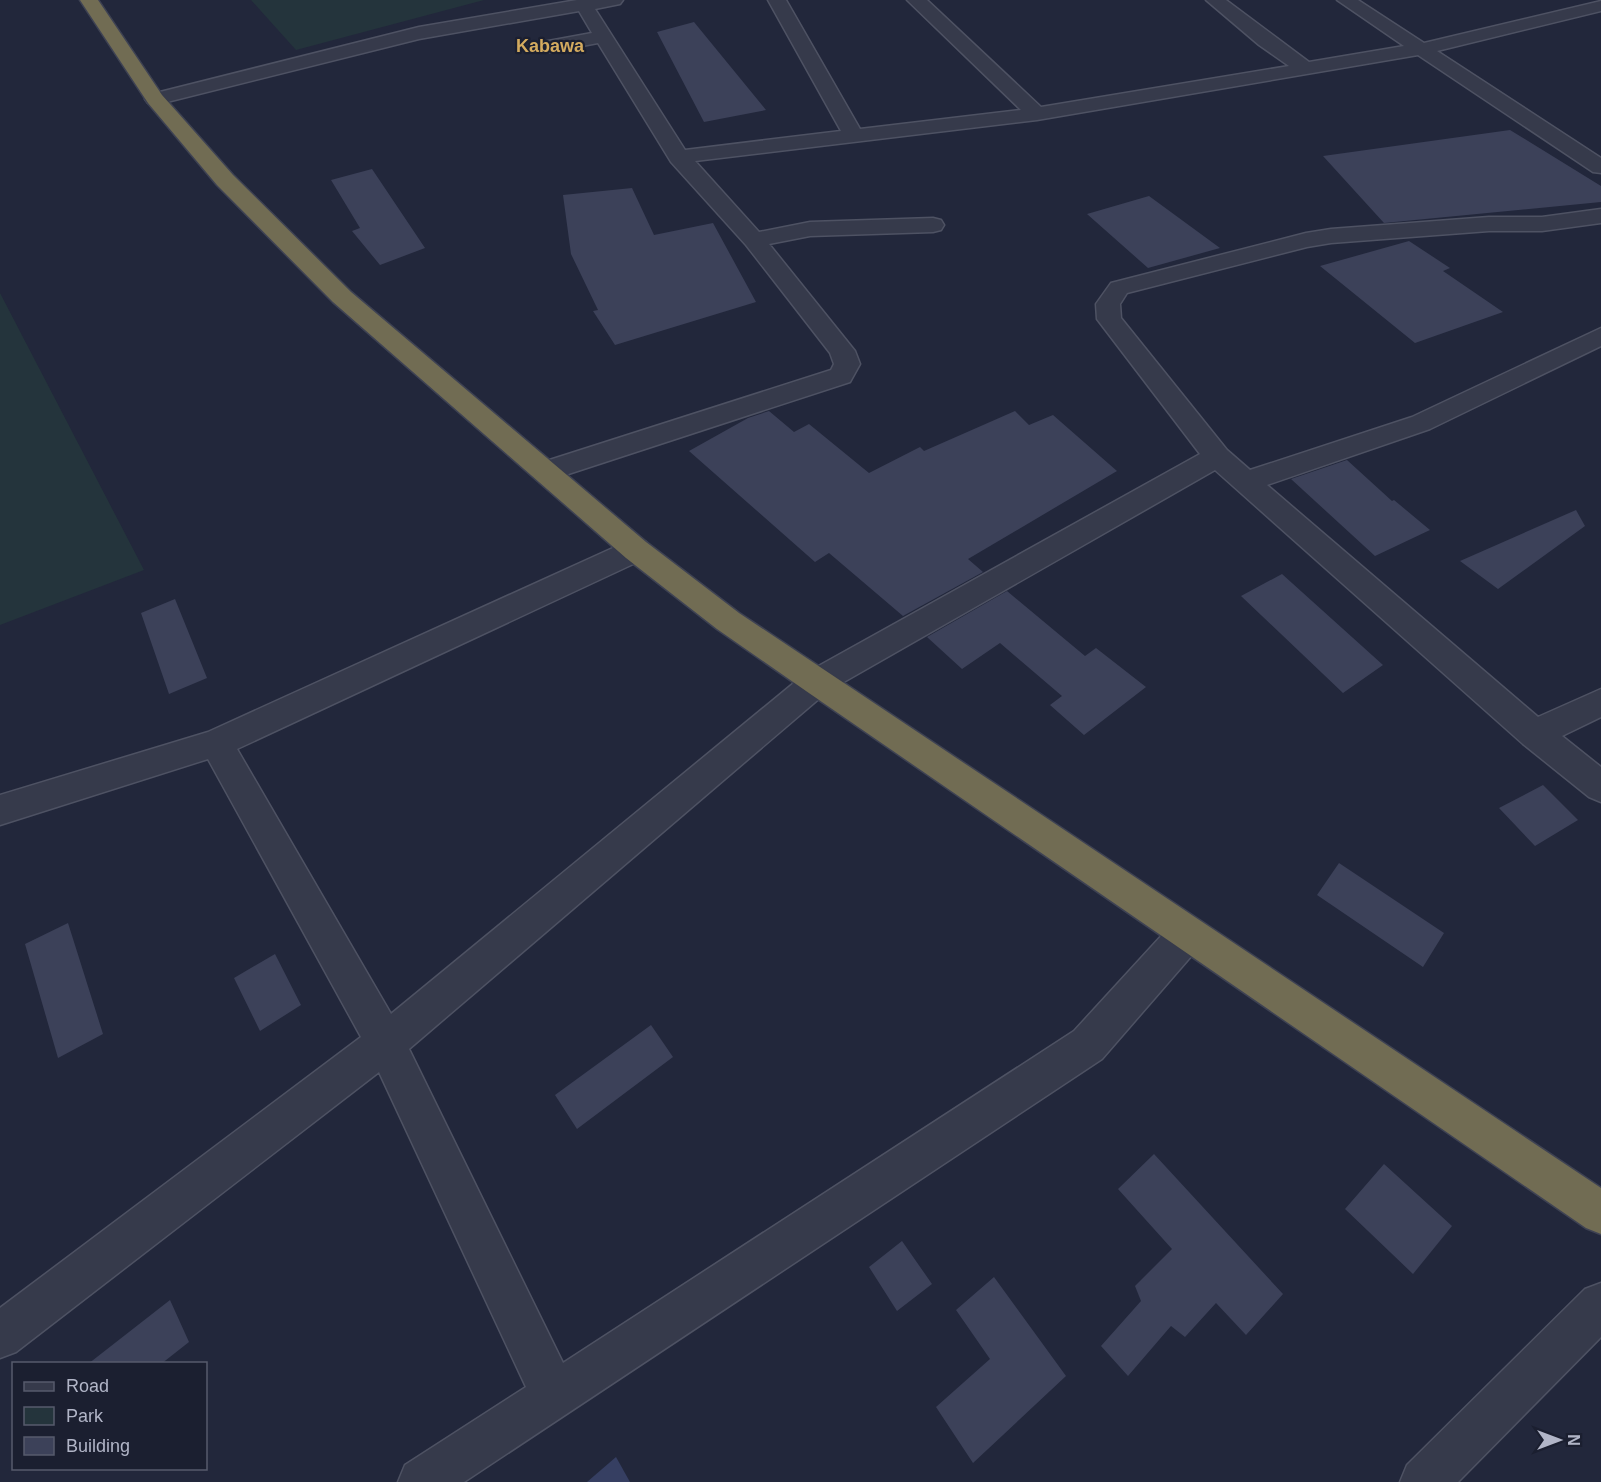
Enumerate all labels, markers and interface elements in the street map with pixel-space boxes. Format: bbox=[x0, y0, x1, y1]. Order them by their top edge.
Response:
district label: Kabawa bbox=[516, 36, 585, 56]
legend bbox=[12, 1362, 207, 1470]
text: Road bbox=[66, 1376, 109, 1396]
text: Park bbox=[66, 1406, 104, 1426]
north arrow bbox=[1529, 1410, 1589, 1470]
text: N bbox=[1565, 1434, 1582, 1446]
text: Building bbox=[66, 1436, 130, 1456]

